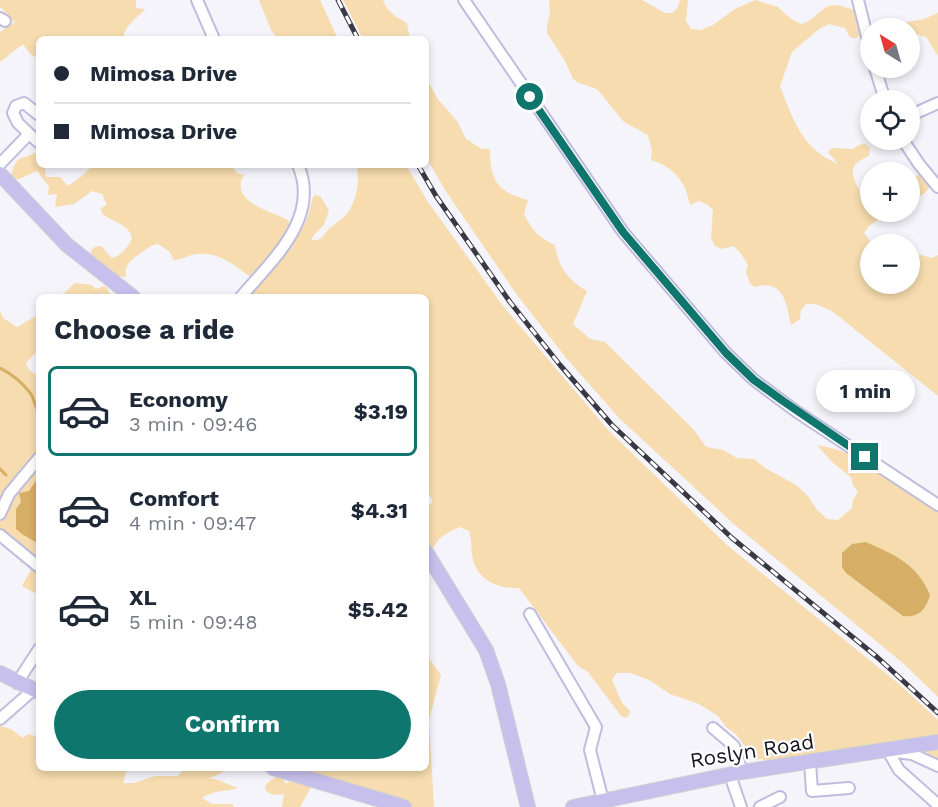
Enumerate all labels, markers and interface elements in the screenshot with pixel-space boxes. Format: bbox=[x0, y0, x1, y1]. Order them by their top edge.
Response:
north arrow bbox=[860, 18, 920, 78]
map controls bbox=[860, 18, 920, 294]
text: Mimosa Drive bbox=[90, 61, 237, 86]
route start bbox=[516, 83, 543, 110]
button: locate bbox=[860, 90, 920, 150]
text: Mimosa Drive bbox=[90, 119, 237, 144]
button: + bbox=[860, 162, 920, 222]
button: − bbox=[860, 234, 920, 294]
text: Choose a ride bbox=[54, 314, 234, 346]
callout: 1 min bbox=[816, 370, 914, 412]
text: 1 min bbox=[840, 379, 891, 403]
icon: car bbox=[57, 384, 111, 438]
text: Economy bbox=[129, 387, 228, 412]
text: $3.19 bbox=[354, 399, 408, 424]
text: 3 min · 09:46 bbox=[129, 412, 257, 436]
route end bbox=[851, 443, 878, 470]
icon: car bbox=[57, 483, 111, 537]
text: Comfort bbox=[129, 486, 219, 511]
text: $4.31 bbox=[351, 498, 408, 523]
text: 4 min · 09:47 bbox=[129, 511, 256, 535]
icon: car bbox=[57, 582, 111, 636]
text: XL bbox=[129, 585, 157, 610]
text: $5.42 bbox=[348, 597, 408, 622]
text: 5 min · 09:48 bbox=[129, 610, 258, 634]
button: Confirm bbox=[54, 690, 411, 759]
street label: Roslyn Road bbox=[688, 728, 816, 773]

